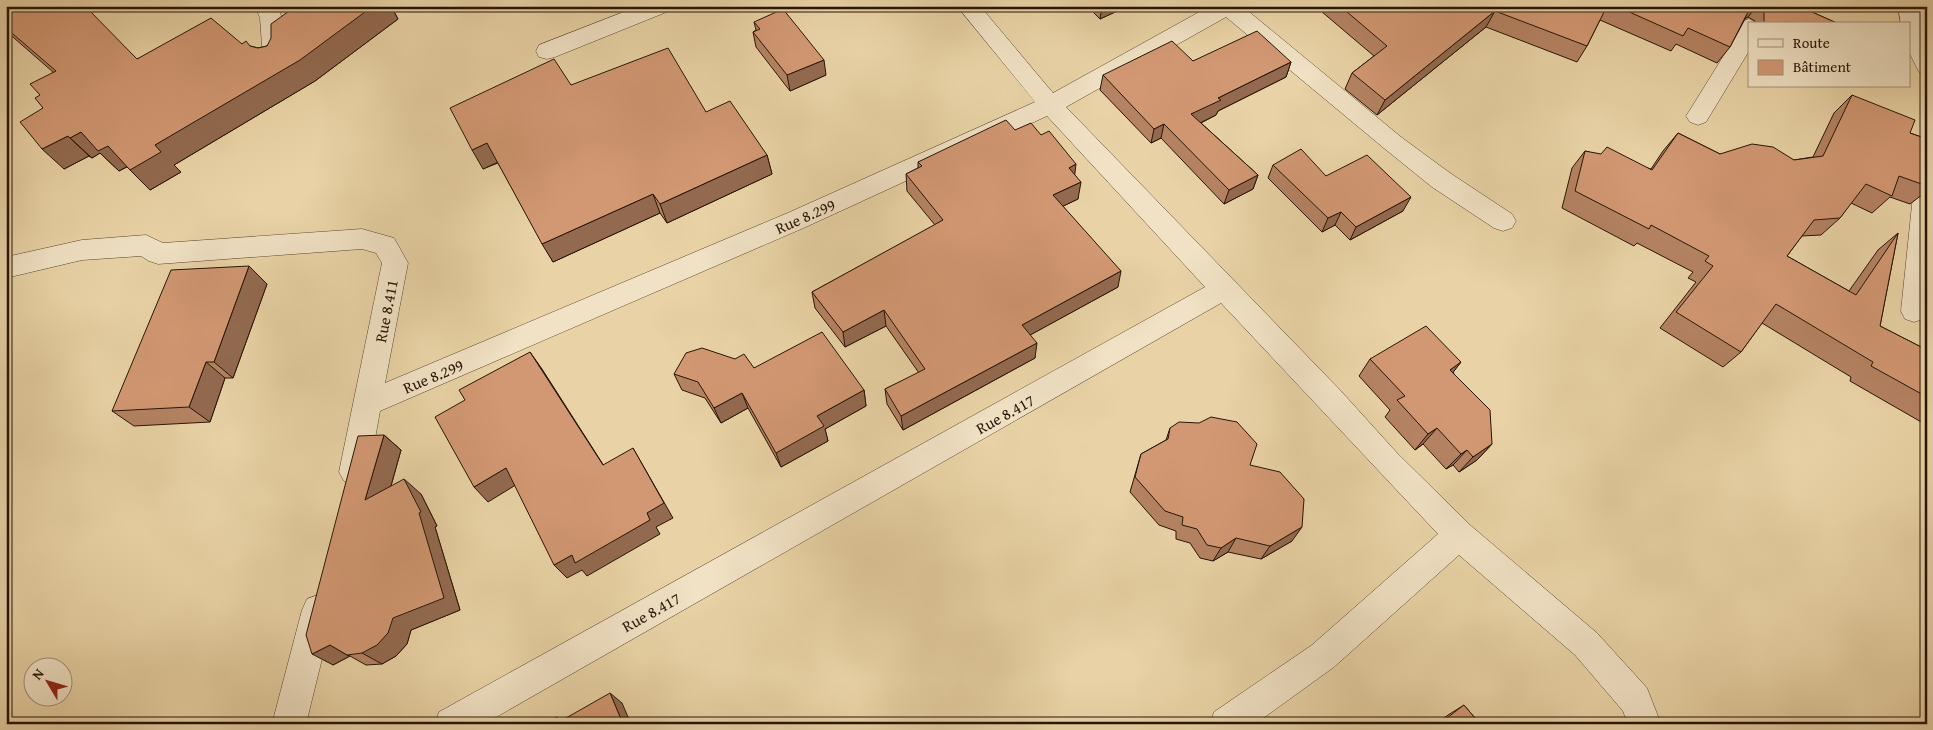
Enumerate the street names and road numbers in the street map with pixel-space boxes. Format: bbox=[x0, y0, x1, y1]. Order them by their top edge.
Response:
street label: Rue 8.299 bbox=[771, 192, 839, 240]
street label: Rue 8.411 bbox=[368, 277, 404, 345]
street label: Rue 8.299 bbox=[399, 352, 467, 399]
street label: Rue 8.417 bbox=[971, 388, 1039, 440]
street label: Rue 8.417 bbox=[617, 586, 685, 638]

